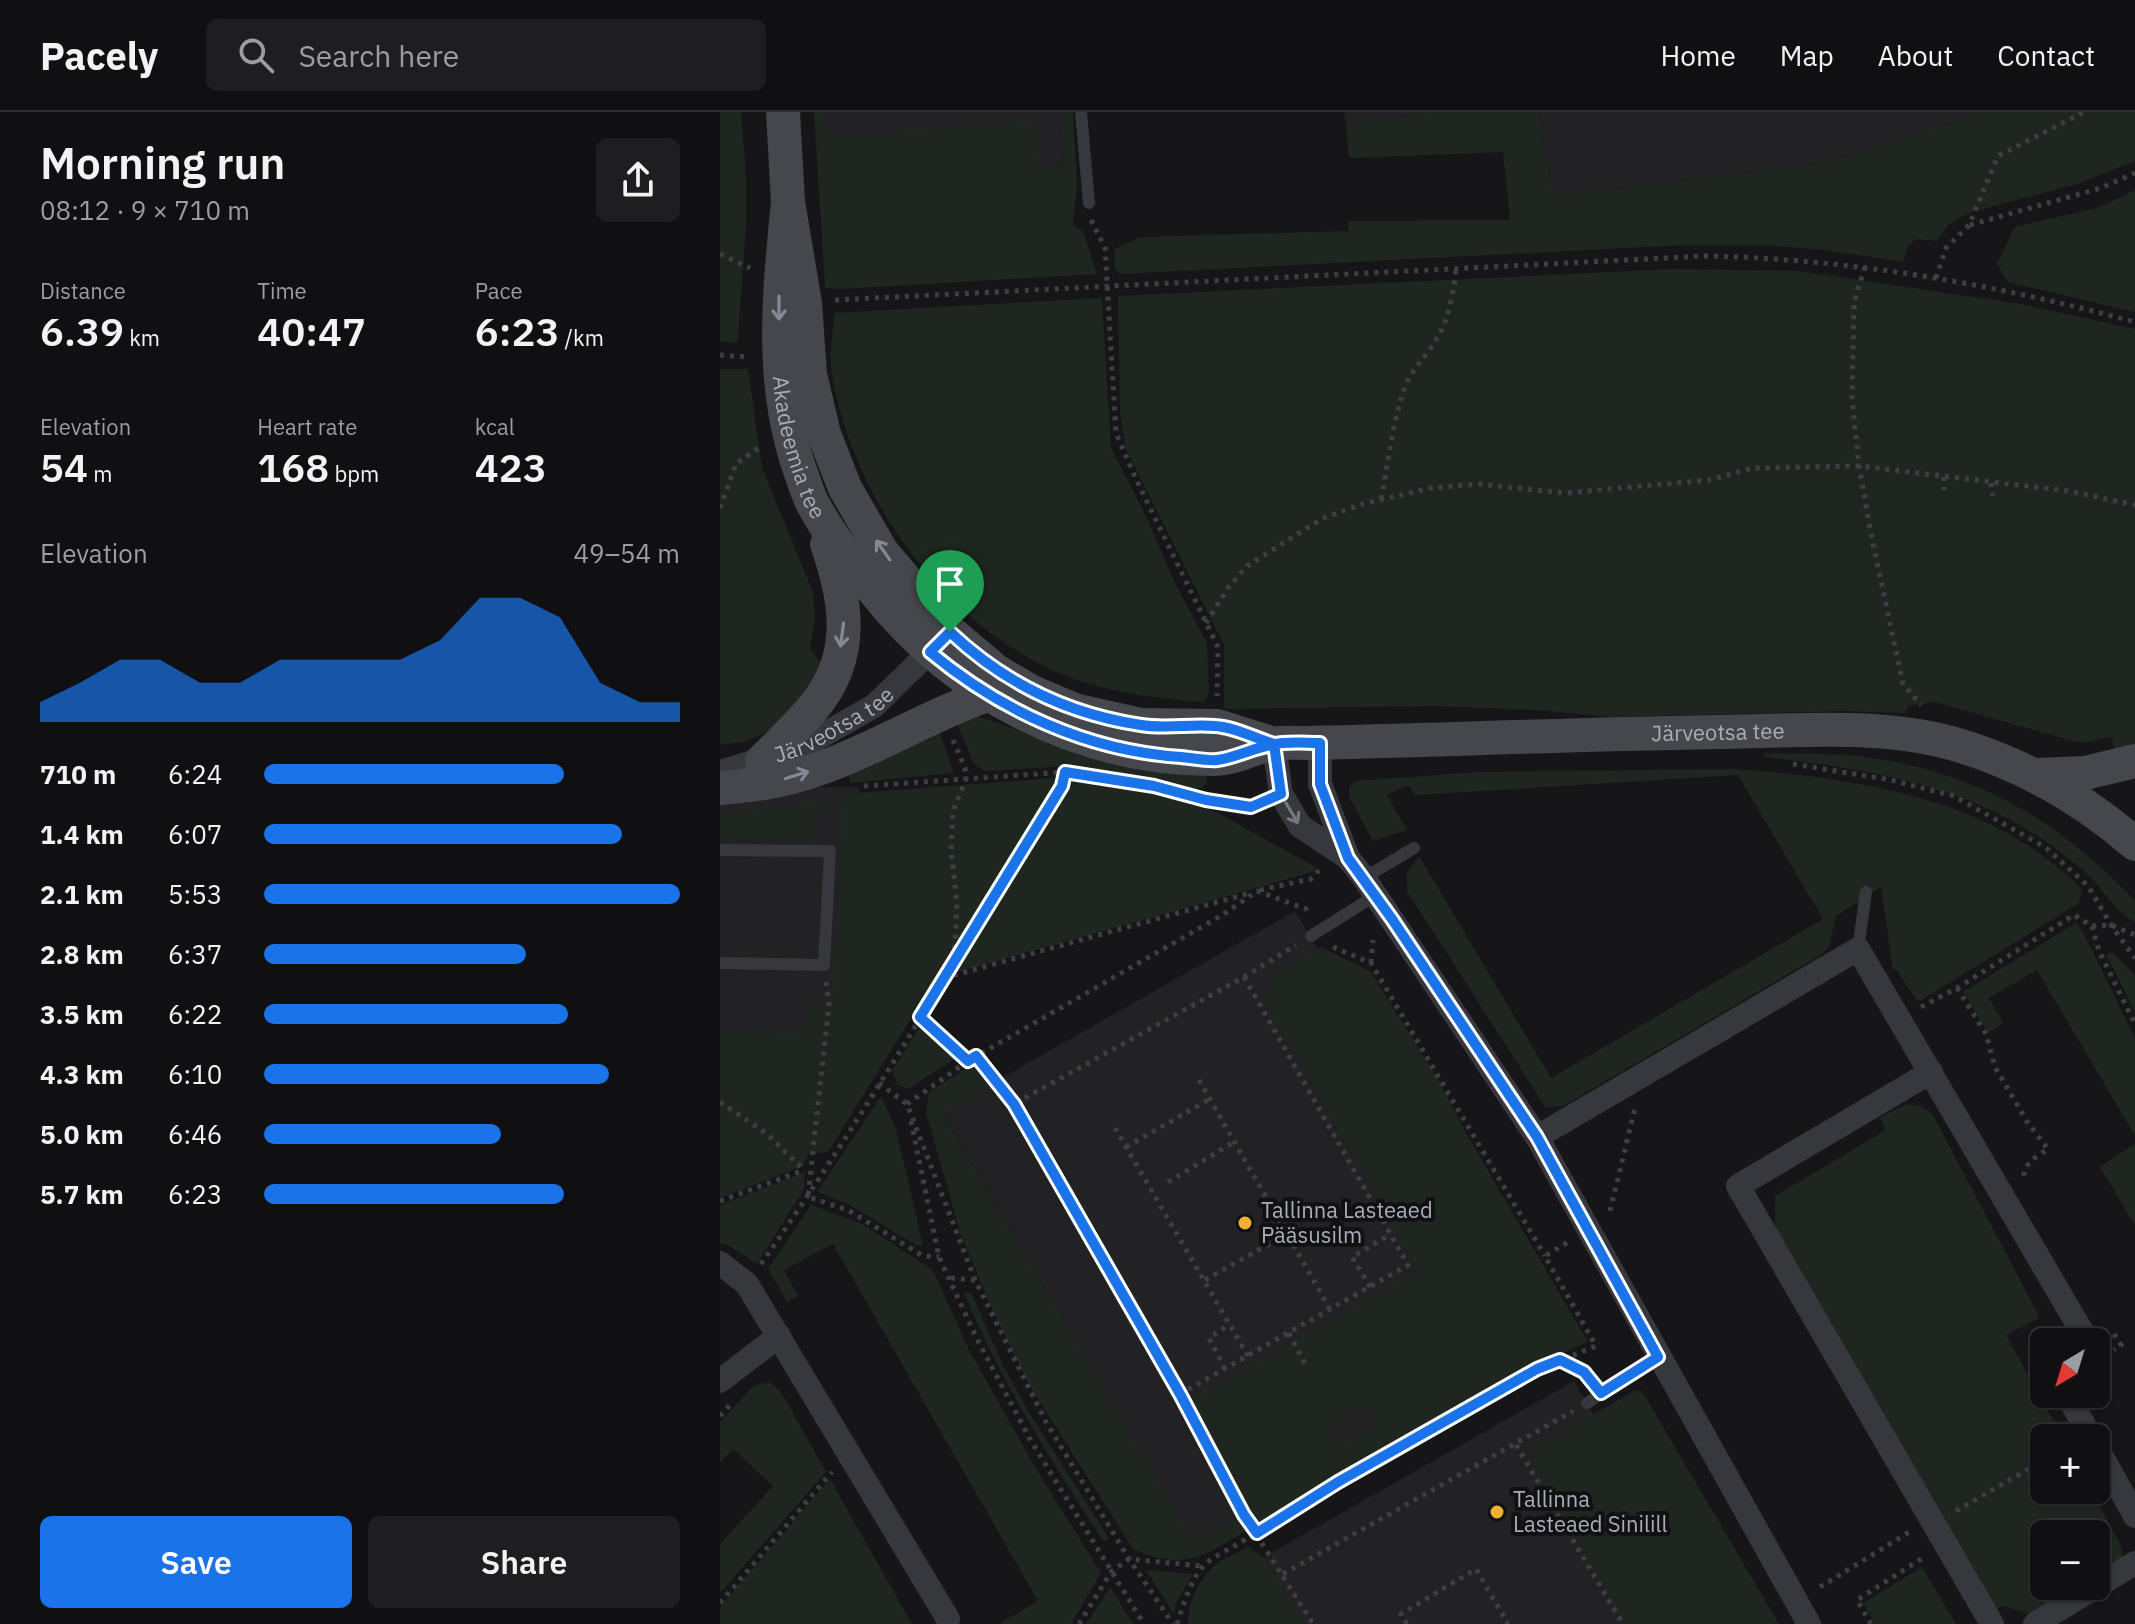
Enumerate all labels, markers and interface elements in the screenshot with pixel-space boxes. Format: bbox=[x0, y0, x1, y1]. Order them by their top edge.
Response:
search box bbox=[206, 19, 766, 91]
text: Pacely bbox=[40, 31, 158, 80]
icon: search bbox=[234, 33, 278, 77]
text: Search here bbox=[298, 36, 459, 75]
text: Home bbox=[1660, 37, 1736, 74]
text: Map bbox=[1780, 37, 1834, 74]
text: About bbox=[1878, 37, 1953, 74]
text: Contact bbox=[1997, 37, 2095, 74]
text: Morning run bbox=[40, 134, 285, 191]
button: share bbox=[596, 138, 680, 222]
text: 08:12 · 9 × 710 m bbox=[40, 193, 250, 227]
text: Distance bbox=[40, 276, 126, 305]
text: Time bbox=[257, 276, 307, 305]
text: Pace bbox=[475, 276, 523, 305]
one-way arrow bbox=[771, 294, 787, 321]
text: 6.39 bbox=[40, 305, 124, 357]
text: 40:47 bbox=[257, 305, 366, 357]
text: 6:23 bbox=[475, 305, 559, 357]
text: km bbox=[124, 323, 160, 352]
text: /km bbox=[559, 323, 604, 352]
street label: Akadeemia tee bbox=[767, 374, 833, 524]
text: Elevation bbox=[40, 412, 131, 441]
text: Heart rate bbox=[257, 412, 357, 441]
text: kcal bbox=[475, 412, 515, 441]
text: 54 bbox=[40, 441, 88, 493]
text: 168 bbox=[257, 441, 329, 493]
text: 423 bbox=[475, 441, 547, 493]
text: m bbox=[88, 459, 112, 488]
text: bpm bbox=[329, 459, 379, 488]
text: Elevation bbox=[40, 536, 148, 570]
text: 49–54 m bbox=[573, 536, 680, 570]
one-way arrow bbox=[875, 540, 891, 562]
pin bbox=[916, 550, 984, 632]
icon: arrive bbox=[928, 562, 972, 606]
one-way arrow bbox=[835, 621, 850, 648]
street label: Järveotsa tee bbox=[770, 680, 900, 769]
street label: Järveotsa tee bbox=[1651, 715, 1785, 747]
text: 710 m bbox=[40, 757, 116, 791]
text: 6:24 bbox=[168, 757, 222, 791]
one-way arrow bbox=[783, 767, 809, 782]
one-way arrow bbox=[1284, 801, 1300, 824]
text: 1.4 km bbox=[40, 817, 124, 851]
text: 6:07 bbox=[168, 817, 222, 851]
text: 2.1 km bbox=[40, 877, 124, 911]
text: 5:53 bbox=[168, 877, 222, 911]
text: 2.8 km bbox=[40, 937, 124, 971]
text: 6:37 bbox=[168, 937, 222, 971]
text: 3.5 km bbox=[40, 997, 124, 1031]
text: 6:22 bbox=[168, 997, 222, 1031]
text: 4.3 km bbox=[40, 1057, 124, 1091]
text: 6:10 bbox=[168, 1057, 222, 1091]
text: 5.0 km bbox=[40, 1117, 124, 1151]
text: 6:46 bbox=[168, 1117, 222, 1151]
text: 5.7 km bbox=[40, 1177, 124, 1211]
text: 6:23 bbox=[168, 1177, 222, 1211]
place label: Tallinna Lasteaed Pääsusilm bbox=[1261, 1195, 1433, 1249]
marker: Tallinna Lasteaed Pääsusilm bbox=[1236, 1214, 1254, 1232]
north arrow bbox=[2030, 1328, 2110, 1408]
map controls bbox=[2030, 1328, 2110, 1600]
button: + bbox=[2030, 1424, 2110, 1504]
place label: Tallinna Lasteaed Sinilill bbox=[1513, 1484, 1667, 1538]
marker: Tallinna Lasteaed Sinilill bbox=[1488, 1503, 1506, 1521]
button: Save bbox=[40, 1516, 352, 1608]
button: Share bbox=[368, 1516, 680, 1608]
button: − bbox=[2030, 1520, 2110, 1600]

